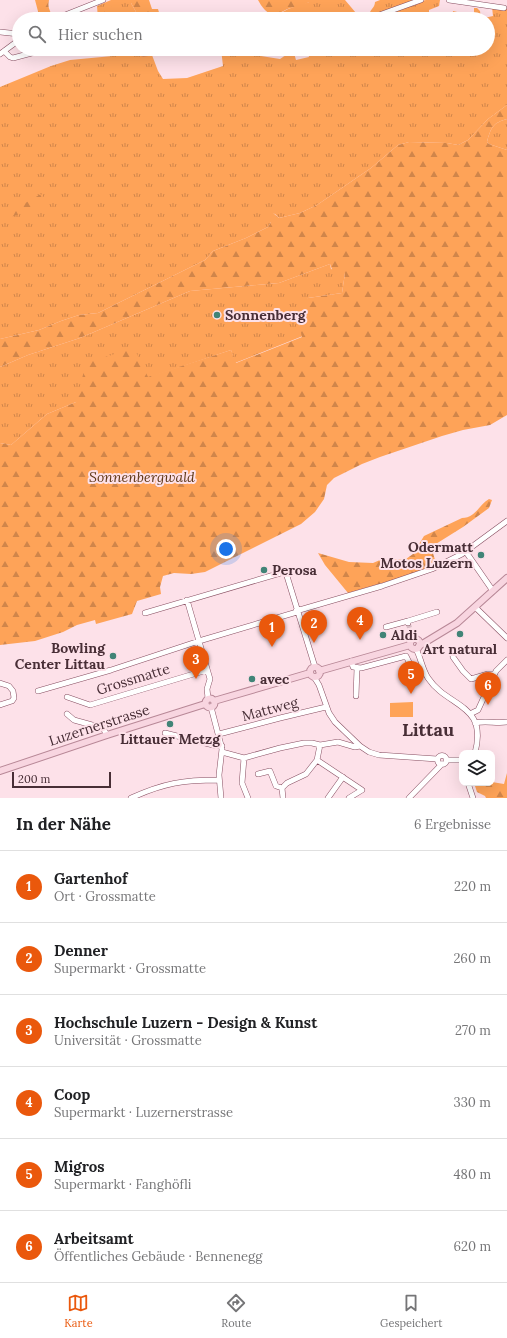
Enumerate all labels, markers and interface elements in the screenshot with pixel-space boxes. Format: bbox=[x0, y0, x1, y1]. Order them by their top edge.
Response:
search box bbox=[12, 12, 495, 56]
icon: search bbox=[26, 23, 48, 45]
text: Hier suchen bbox=[58, 25, 142, 44]
place label: Sonnenberg bbox=[225, 306, 307, 324]
marker: Sonnenberg bbox=[212, 310, 222, 320]
park label: Sonnenbergwald bbox=[89, 468, 195, 486]
place label: Odermatt Motos Luzern bbox=[380, 538, 473, 572]
your location bbox=[216, 539, 236, 559]
marker: Odermatt Motos Luzern bbox=[476, 550, 486, 560]
place label: Perosa bbox=[272, 561, 318, 579]
marker: Perosa bbox=[259, 565, 269, 575]
pin: 4 bbox=[347, 607, 373, 640]
pin: 2 bbox=[301, 610, 327, 643]
pin: 1 bbox=[259, 614, 285, 647]
place label: Aldi bbox=[391, 626, 418, 644]
marker: Art natural bbox=[455, 629, 465, 639]
marker: Aldi bbox=[378, 630, 388, 640]
place label: Bowling Center Littau bbox=[15, 639, 106, 673]
place label: Art natural bbox=[423, 640, 498, 658]
pin: 3 bbox=[183, 646, 209, 679]
marker: Bowling Center Littau bbox=[108, 651, 118, 661]
street label: Grossmatte bbox=[94, 659, 172, 699]
pin: 5 bbox=[398, 661, 424, 694]
place label: avec bbox=[260, 670, 290, 688]
pin: 6 bbox=[475, 672, 501, 705]
marker: avec bbox=[247, 674, 257, 684]
street label: Mattweg bbox=[240, 693, 300, 725]
street label: Luzernerstrasse bbox=[46, 700, 152, 750]
district label: Littau bbox=[402, 718, 454, 741]
marker: Littauer Metzg bbox=[165, 719, 175, 729]
place label: Littauer Metzg bbox=[120, 730, 221, 748]
map controls bbox=[459, 750, 495, 786]
button: layers bbox=[459, 750, 495, 786]
scale bar bbox=[12, 770, 111, 789]
text: 200 m bbox=[18, 772, 50, 786]
text: In der Nähe bbox=[16, 813, 111, 835]
text: 6 Ergebnisse bbox=[414, 816, 491, 833]
text: Gartenhof bbox=[54, 869, 128, 888]
text: 1 bbox=[26, 878, 32, 895]
text: 220 m bbox=[454, 878, 491, 895]
text: Ort · Grossmatte bbox=[54, 888, 156, 905]
text: Denner bbox=[54, 941, 108, 960]
text: 2 bbox=[26, 950, 32, 967]
text: 260 m bbox=[453, 950, 491, 967]
text: Supermarkt · Grossmatte bbox=[54, 960, 206, 977]
text: Hochschule Luzern - Design & Kunst bbox=[54, 1013, 317, 1032]
text: 3 bbox=[25, 1022, 33, 1039]
text: 270 m bbox=[455, 1022, 491, 1039]
text: Universität · Grossmatte bbox=[54, 1032, 202, 1049]
text: Coop bbox=[54, 1085, 90, 1104]
text: 4 bbox=[25, 1094, 33, 1111]
text: 330 m bbox=[453, 1094, 491, 1111]
text: Supermarkt · Luzernerstrasse bbox=[54, 1104, 233, 1121]
text: Migros bbox=[54, 1157, 105, 1176]
text: 5 bbox=[25, 1166, 33, 1183]
text: 480 m bbox=[454, 1166, 491, 1183]
text: Supermarkt · Fanghöfli bbox=[54, 1176, 191, 1193]
text: Arbeitsamt bbox=[54, 1229, 134, 1248]
text: 6 bbox=[25, 1238, 33, 1255]
text: 620 m bbox=[453, 1238, 491, 1255]
text: Öffentliches Gebäude · Bennenegg bbox=[54, 1248, 262, 1265]
tab: Karte bbox=[64, 1292, 93, 1330]
tab: Route bbox=[221, 1292, 251, 1330]
tab: Gespeichert bbox=[380, 1292, 443, 1330]

